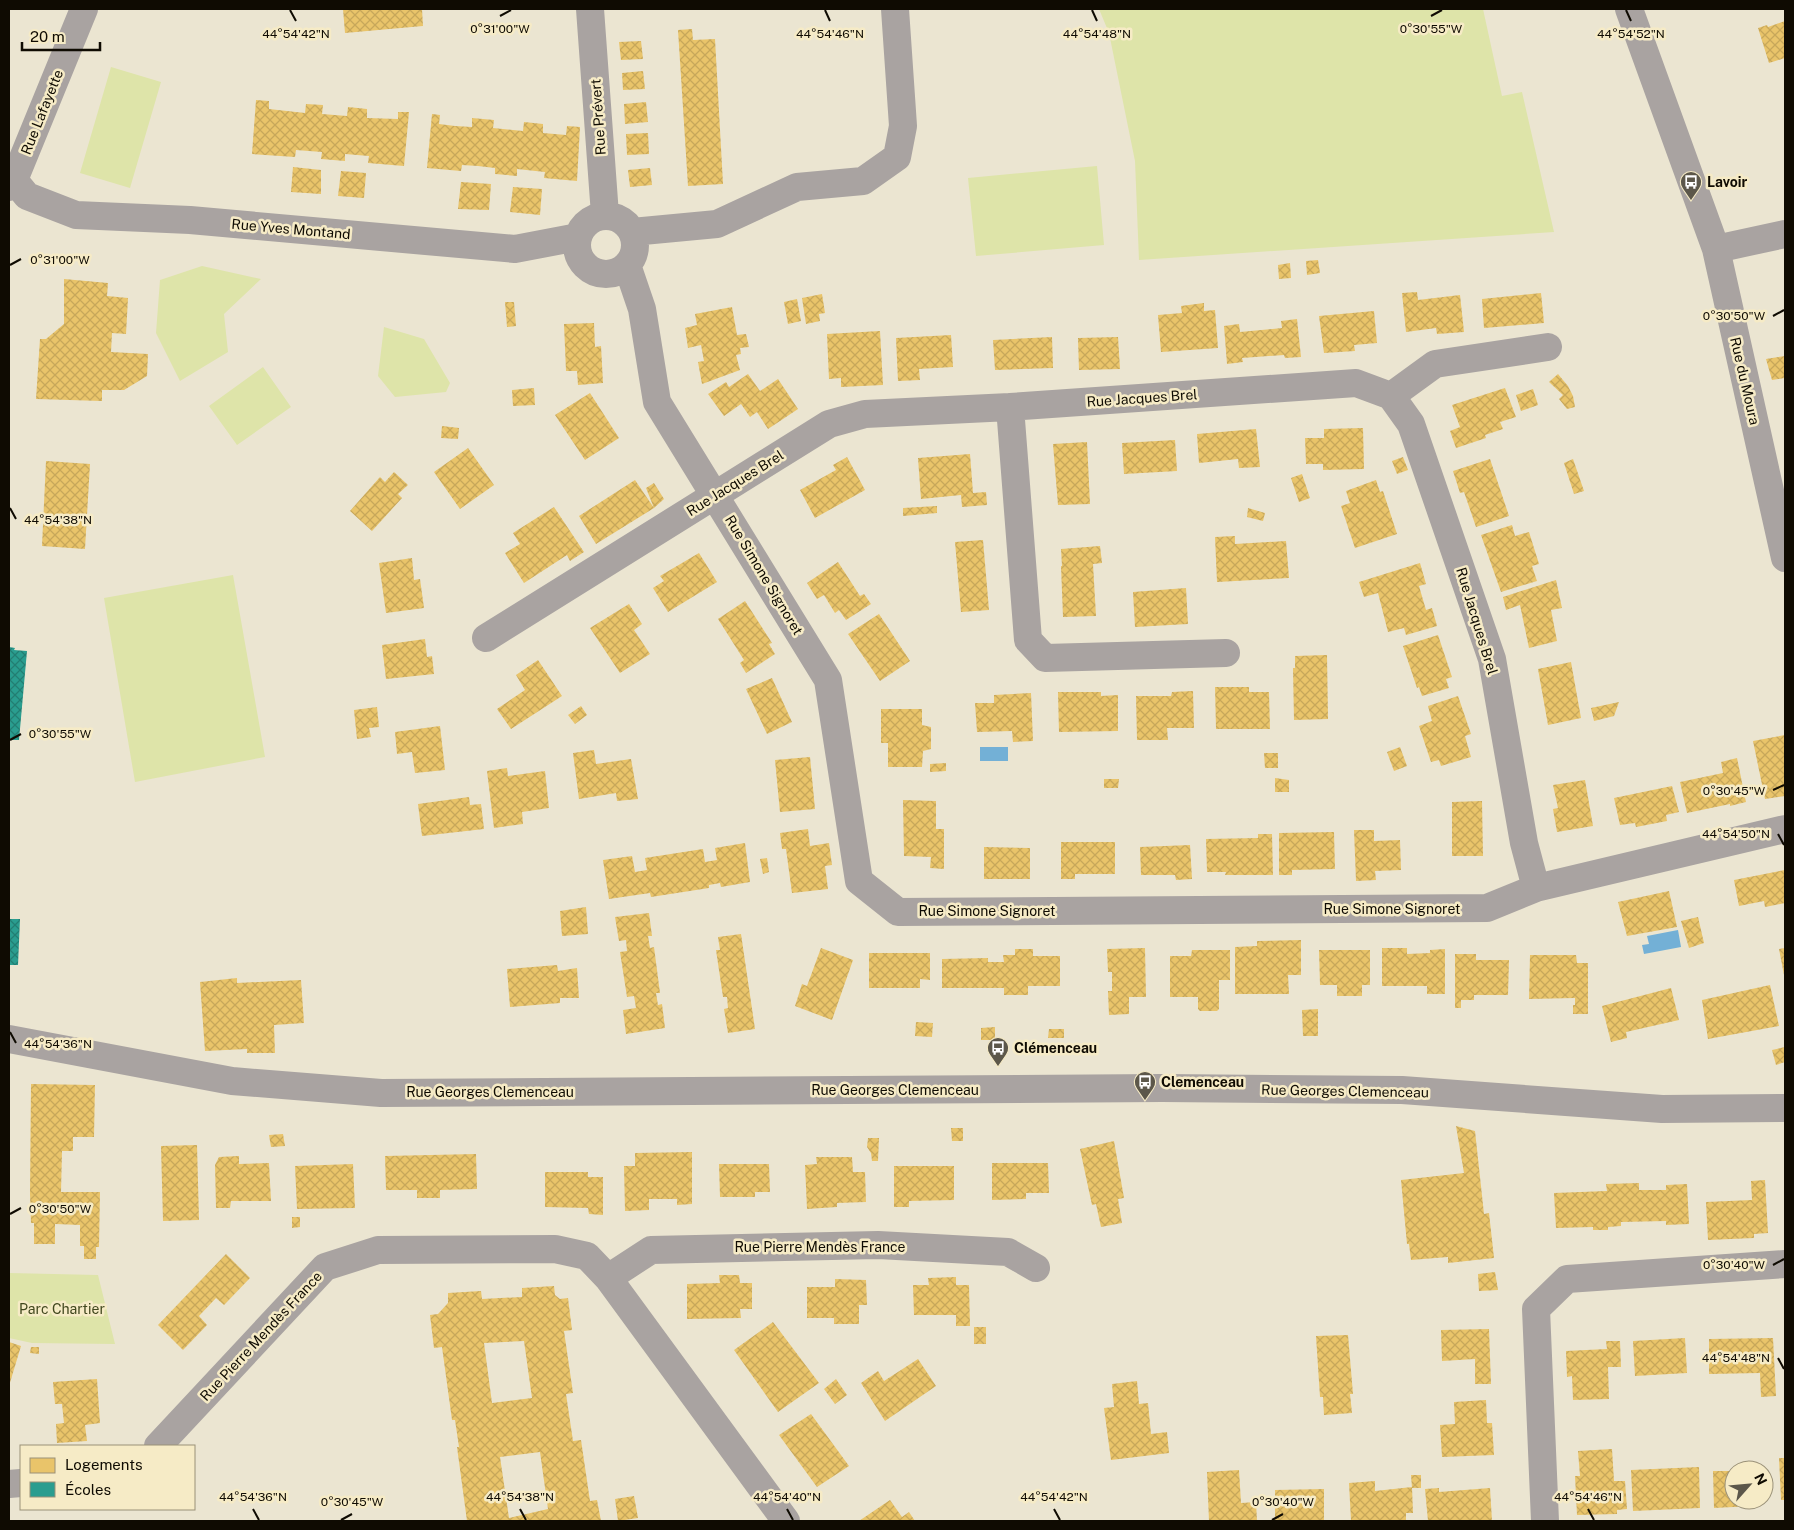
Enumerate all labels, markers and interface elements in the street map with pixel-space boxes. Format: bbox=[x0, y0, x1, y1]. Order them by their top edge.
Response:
scale bar bbox=[22, 20, 100, 52]
text: 0°31'00"W bbox=[470, 22, 530, 36]
text: 0°30'55"W bbox=[1400, 22, 1463, 36]
text: 44°54'42"N bbox=[262, 27, 330, 41]
text: 44°54'46"N bbox=[796, 27, 864, 41]
text: 44°54'48"N bbox=[1063, 27, 1131, 41]
text: 44°54'52"N bbox=[1597, 27, 1665, 41]
text: 20 m bbox=[30, 28, 65, 45]
street label: Rue Lafayette bbox=[18, 67, 66, 157]
street label: Rue Prévert bbox=[587, 78, 609, 156]
bus stop icon: Lavoir bbox=[1679, 170, 1703, 201]
place label: Lavoir bbox=[1707, 174, 1748, 190]
street label: Rue Yves Montand bbox=[231, 216, 351, 242]
text: 0°31'00"W bbox=[30, 253, 90, 267]
text: 0°30'50"W bbox=[1703, 309, 1766, 323]
street label: Rue du Moura bbox=[1727, 335, 1763, 427]
street label: Rue Jacques Brel bbox=[1086, 386, 1198, 410]
street label: Rue Jacques Brel bbox=[684, 447, 786, 519]
street label: Rue Simone Signoret bbox=[722, 512, 806, 638]
text: 44°54'38"N bbox=[24, 513, 92, 527]
street label: Rue Jacques Brel bbox=[1453, 565, 1501, 677]
text: 0°30'55"W bbox=[29, 727, 92, 741]
text: 0°30'45"W bbox=[1703, 784, 1766, 798]
text: 44°54'50"N bbox=[1702, 827, 1770, 841]
street label: Rue Simone Signoret bbox=[1324, 901, 1460, 917]
street label: Rue Simone Signoret bbox=[919, 903, 1055, 919]
bus stop icon: Clémenceau bbox=[986, 1036, 1010, 1067]
text: 44°54'36"N bbox=[24, 1037, 92, 1051]
place label: Clémenceau bbox=[1014, 1040, 1097, 1056]
bus stop icon: Clemenceau bbox=[1133, 1070, 1157, 1101]
place label: Clemenceau bbox=[1161, 1074, 1244, 1090]
street label: Rue Georges Clemenceau bbox=[811, 1082, 979, 1098]
street label: Rue Georges Clemenceau bbox=[1261, 1082, 1429, 1100]
street label: Rue Georges Clemenceau bbox=[406, 1084, 574, 1100]
text: 0°30'50"W bbox=[29, 1202, 92, 1216]
street label: Rue Pierre Mendès France bbox=[735, 1239, 906, 1255]
text: 0°30'40"W bbox=[1703, 1258, 1766, 1272]
street label: Rue Pierre Mendès France bbox=[197, 1268, 325, 1404]
park label: Parc Chartier bbox=[19, 1301, 105, 1317]
text: 44°54'48"N bbox=[1702, 1351, 1770, 1365]
legend bbox=[20, 1445, 195, 1510]
text: Logements bbox=[65, 1456, 143, 1473]
north arrow bbox=[1724, 1460, 1774, 1510]
text: N bbox=[1751, 1471, 1770, 1488]
text: Écoles bbox=[65, 1481, 111, 1498]
text: 44°54'36"N bbox=[219, 1490, 287, 1504]
text: 44°54'38"N bbox=[486, 1490, 554, 1504]
text: 44°54'40"N bbox=[753, 1490, 821, 1504]
text: 44°54'42"N bbox=[1020, 1490, 1088, 1504]
text: 44°54'46"N bbox=[1554, 1490, 1622, 1504]
text: 0°30'45"W bbox=[321, 1495, 384, 1509]
text: 0°30'40"W bbox=[1252, 1495, 1315, 1509]

